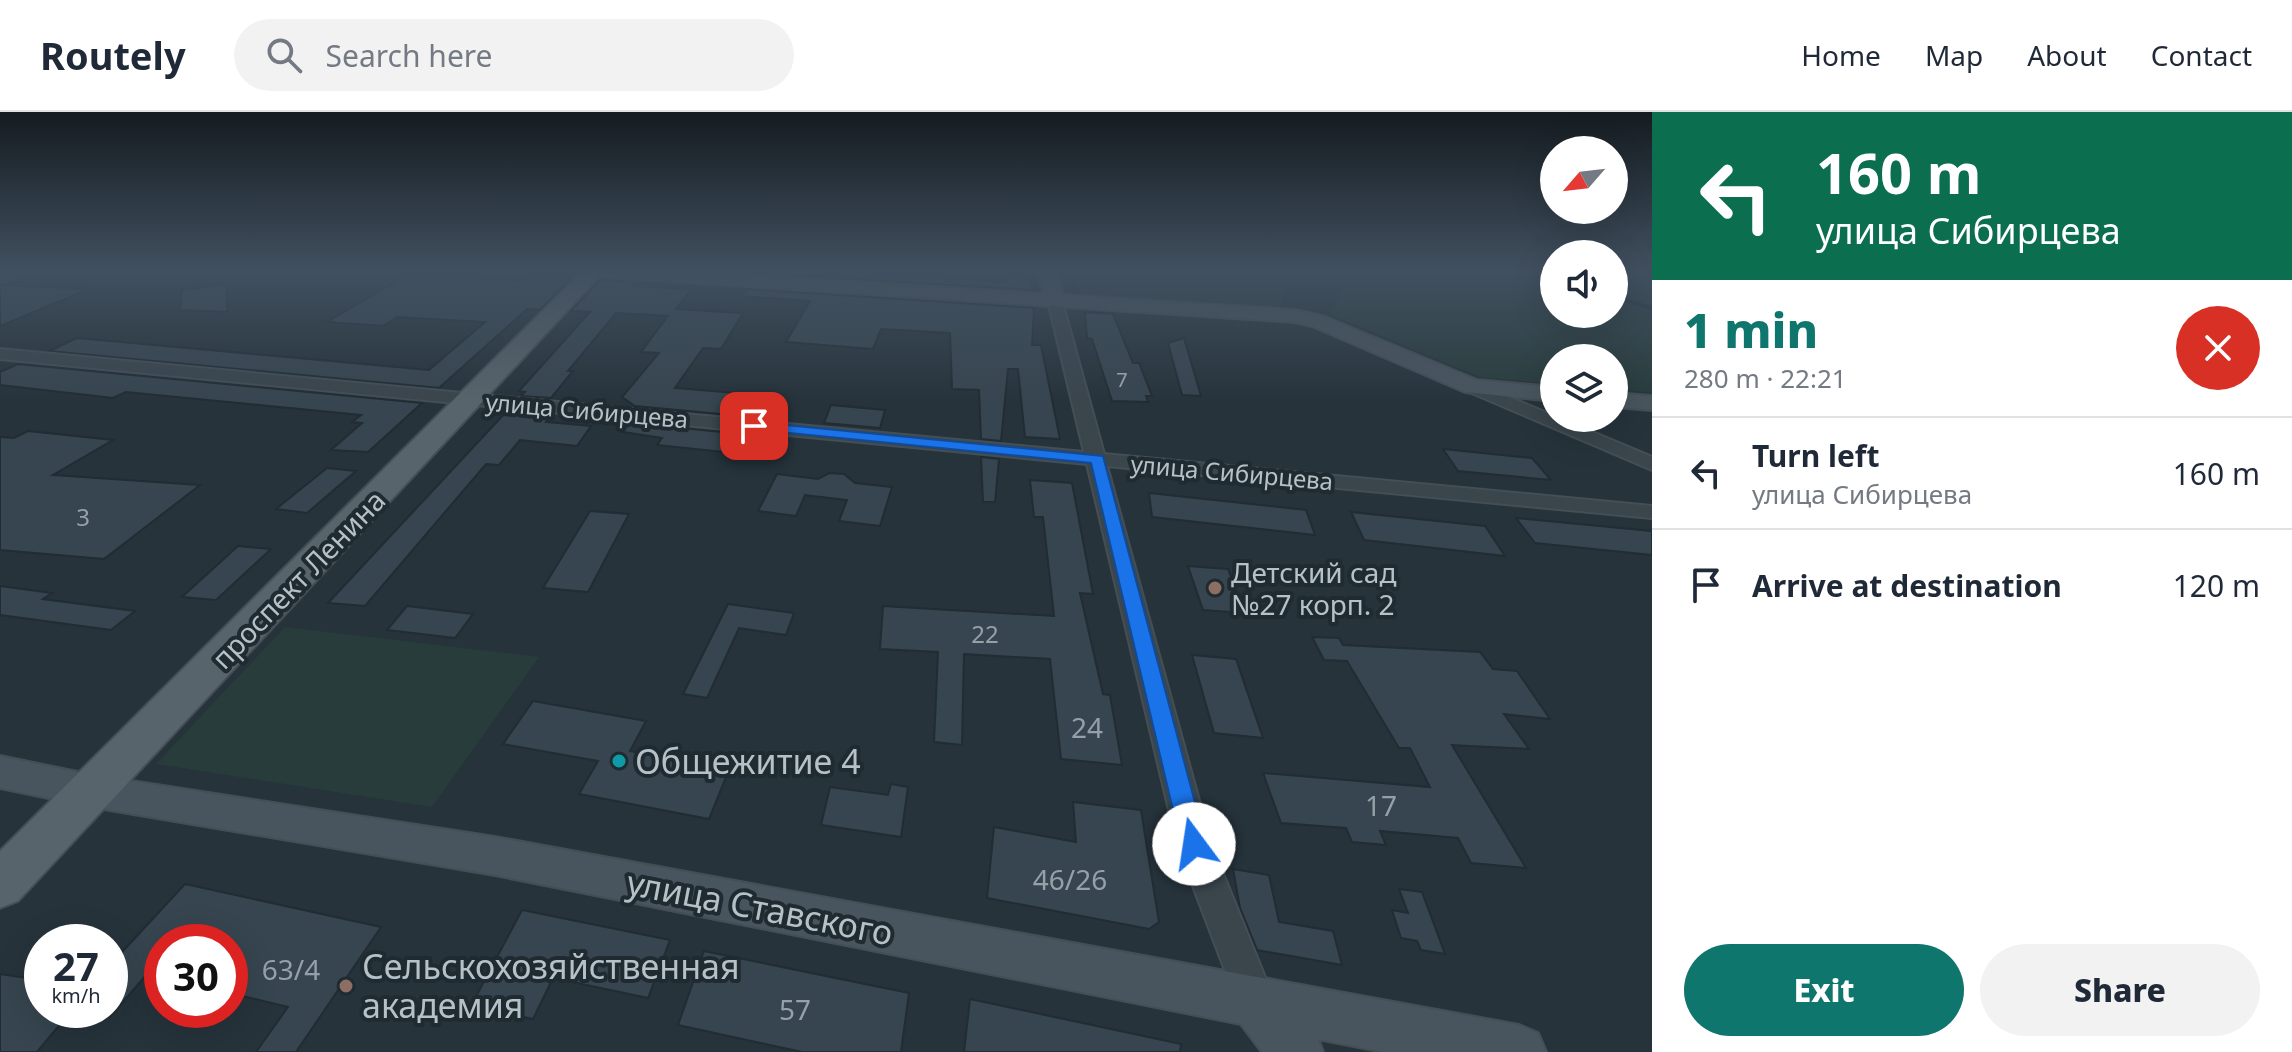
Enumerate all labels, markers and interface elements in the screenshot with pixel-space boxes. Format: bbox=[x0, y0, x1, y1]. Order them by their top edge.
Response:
search box bbox=[234, 19, 794, 91]
text: Routely bbox=[40, 29, 186, 81]
icon: search bbox=[262, 33, 306, 77]
text: Search here bbox=[326, 35, 493, 76]
text: Home bbox=[1801, 36, 1881, 74]
text: Map bbox=[1925, 36, 1983, 74]
text: About bbox=[2027, 36, 2107, 74]
text: Contact bbox=[2151, 36, 2252, 74]
text: 160 m bbox=[1816, 134, 1981, 210]
north arrow bbox=[1540, 136, 1628, 224]
map controls bbox=[1540, 136, 1628, 432]
icon: left bbox=[1684, 144, 1788, 248]
text: улица Сибирцева bbox=[1816, 206, 2121, 255]
button: sound bbox=[1540, 240, 1628, 328]
text: 1 min bbox=[1684, 297, 1818, 362]
button: close bbox=[2176, 306, 2260, 390]
button: layers bbox=[1540, 344, 1628, 432]
text: 280 m · 22:21 bbox=[1684, 360, 1847, 396]
house number: 7 bbox=[1116, 366, 1128, 393]
street label: улица Сибирцева bbox=[484, 385, 690, 435]
pin bbox=[720, 392, 788, 460]
icon: arrive bbox=[732, 404, 776, 448]
text: Turn left bbox=[1752, 435, 1880, 476]
street label: улица Сибирцева bbox=[1129, 447, 1335, 497]
icon: left bbox=[1684, 451, 1728, 495]
text: 160 m bbox=[2173, 453, 2260, 494]
text: улица Сибирцева bbox=[1752, 476, 1972, 512]
street label: проспект Ленина bbox=[203, 482, 393, 676]
house number: 3 bbox=[76, 500, 90, 533]
place label: Детский сад №27 корп. 2 bbox=[1231, 553, 1396, 623]
icon: arrive bbox=[1684, 563, 1728, 607]
text: Arrive at destination bbox=[1752, 565, 2062, 606]
text: 120 m bbox=[2173, 565, 2260, 606]
marker: Детский сад №27 корп. 2 bbox=[1206, 579, 1224, 597]
house number: 22 bbox=[971, 617, 999, 650]
house number: 24 bbox=[1071, 708, 1103, 746]
place label: Общежитие 4 bbox=[635, 738, 861, 784]
marker: Общежитие 4 bbox=[610, 752, 628, 770]
house number: 17 bbox=[1365, 786, 1397, 824]
position arrow bbox=[1152, 802, 1236, 886]
street label: улица Ставского bbox=[623, 859, 897, 955]
house number: 46/26 bbox=[1033, 860, 1107, 898]
speed limit sign: 30 bbox=[144, 924, 248, 1028]
text: 27 bbox=[53, 938, 99, 993]
place label: Сельскохозяйственная академия bbox=[362, 943, 740, 1028]
button: Exit bbox=[1684, 944, 1964, 1036]
button: Share bbox=[1980, 944, 2260, 1036]
house number: 63/4 bbox=[262, 950, 320, 988]
marker: Сельскохозяйственная академия bbox=[337, 977, 355, 995]
text: km/h bbox=[51, 982, 101, 1009]
house number: 57 bbox=[779, 990, 811, 1028]

